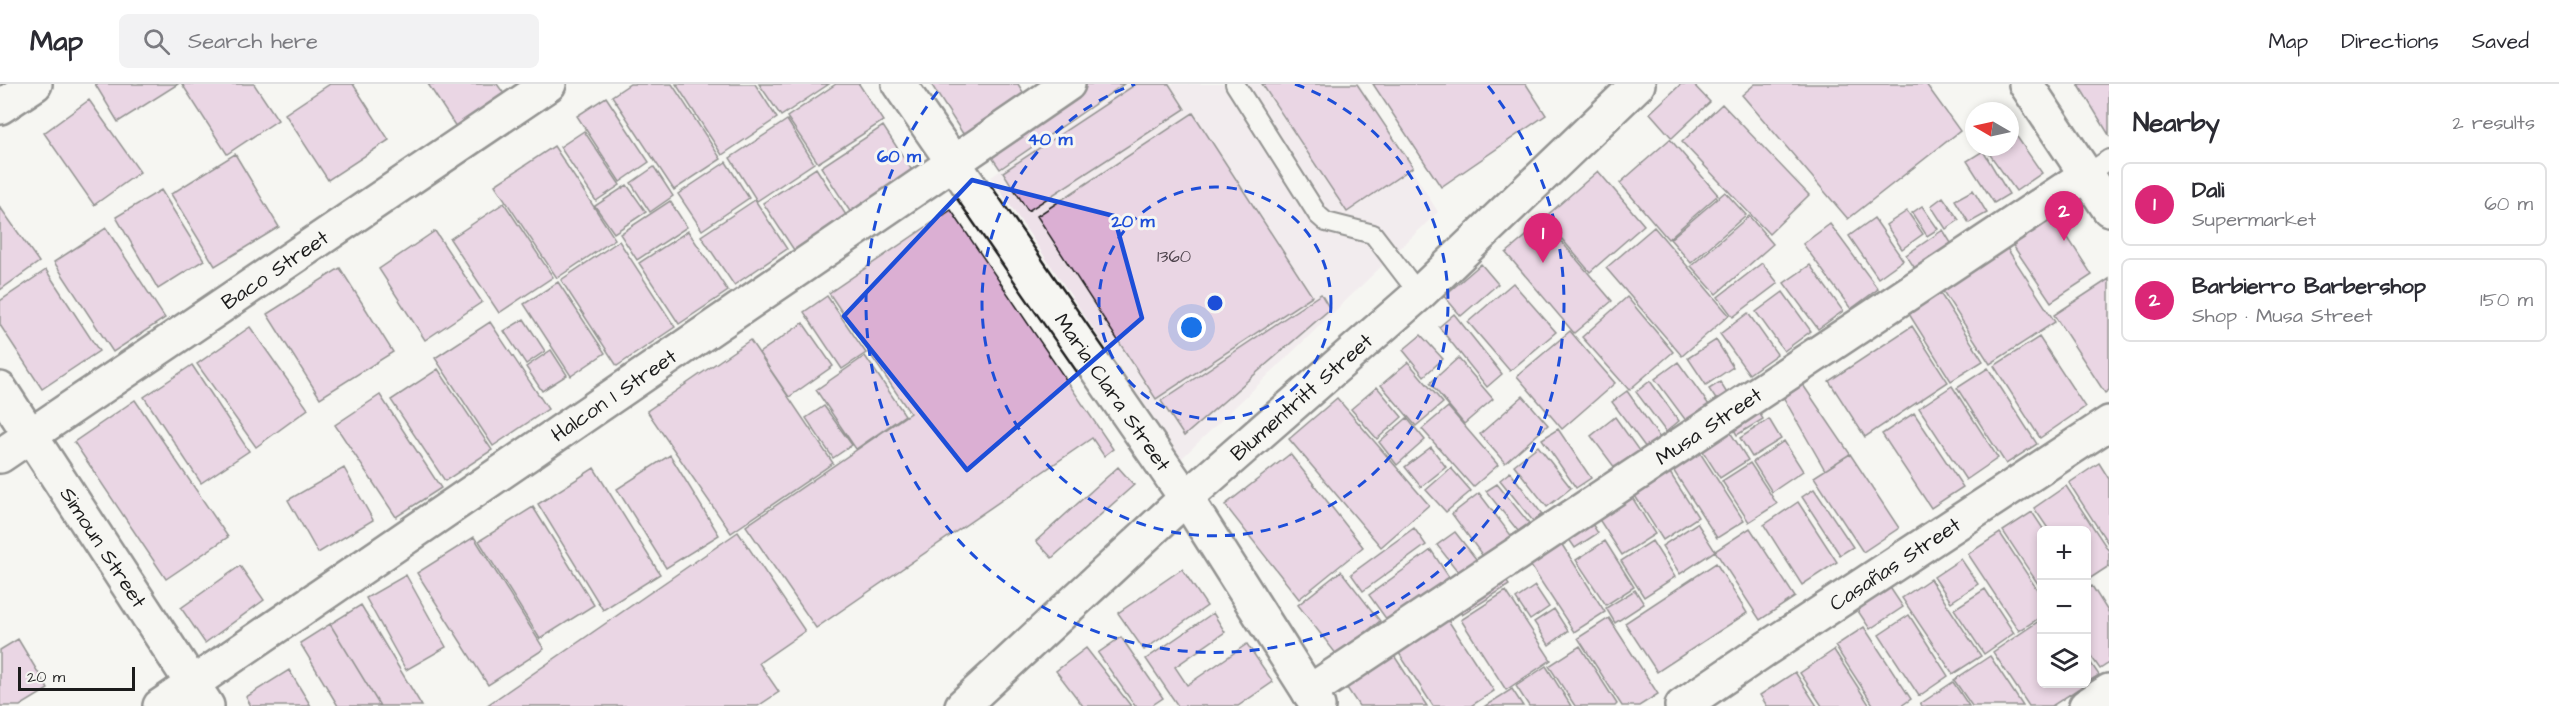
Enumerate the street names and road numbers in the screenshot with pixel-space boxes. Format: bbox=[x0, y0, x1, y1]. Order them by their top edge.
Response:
street label: Baco Street bbox=[216, 223, 335, 317]
street label: Maria Clara Street bbox=[1047, 308, 1178, 478]
street label: Blumentritt Street bbox=[1224, 327, 1380, 468]
street label: Halcon 1 Street bbox=[545, 342, 683, 449]
street label: Musa Street bbox=[1650, 380, 1768, 473]
street label: Simoun Street bbox=[53, 481, 153, 614]
street label: Casañas Street bbox=[1824, 510, 1967, 618]

